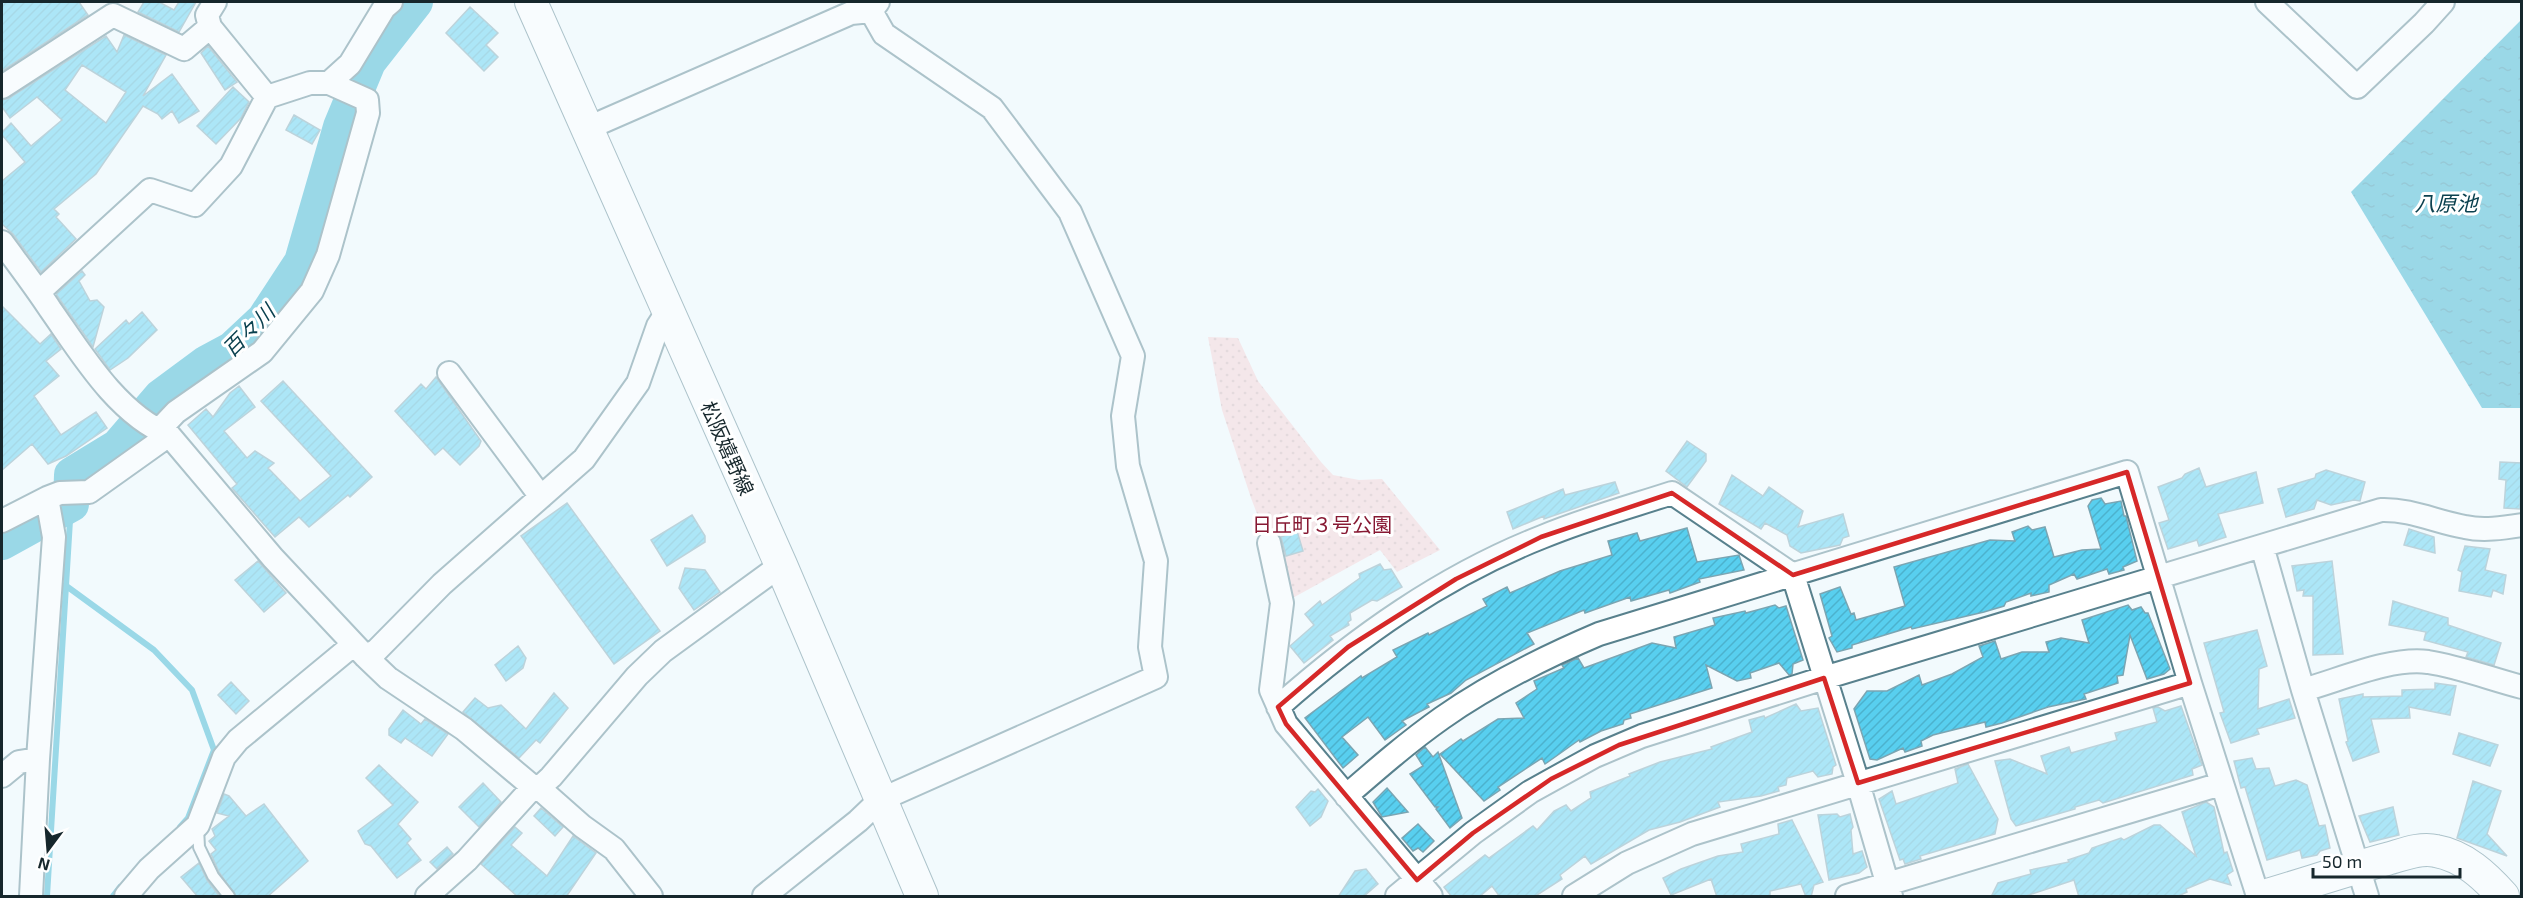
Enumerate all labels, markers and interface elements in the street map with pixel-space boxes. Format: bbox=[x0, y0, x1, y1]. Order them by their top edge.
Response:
water label: 八原池 bbox=[2415, 190, 2479, 215]
water label: 百々川 bbox=[217, 297, 281, 361]
street label: 松阪嬉野線 bbox=[697, 397, 759, 499]
park label: 日丘町３号公園 bbox=[1252, 512, 1392, 536]
north arrow bbox=[18, 820, 78, 880]
scale bar bbox=[2313, 841, 2460, 879]
text: 50 m bbox=[2322, 850, 2362, 872]
text: N bbox=[36, 854, 52, 876]

